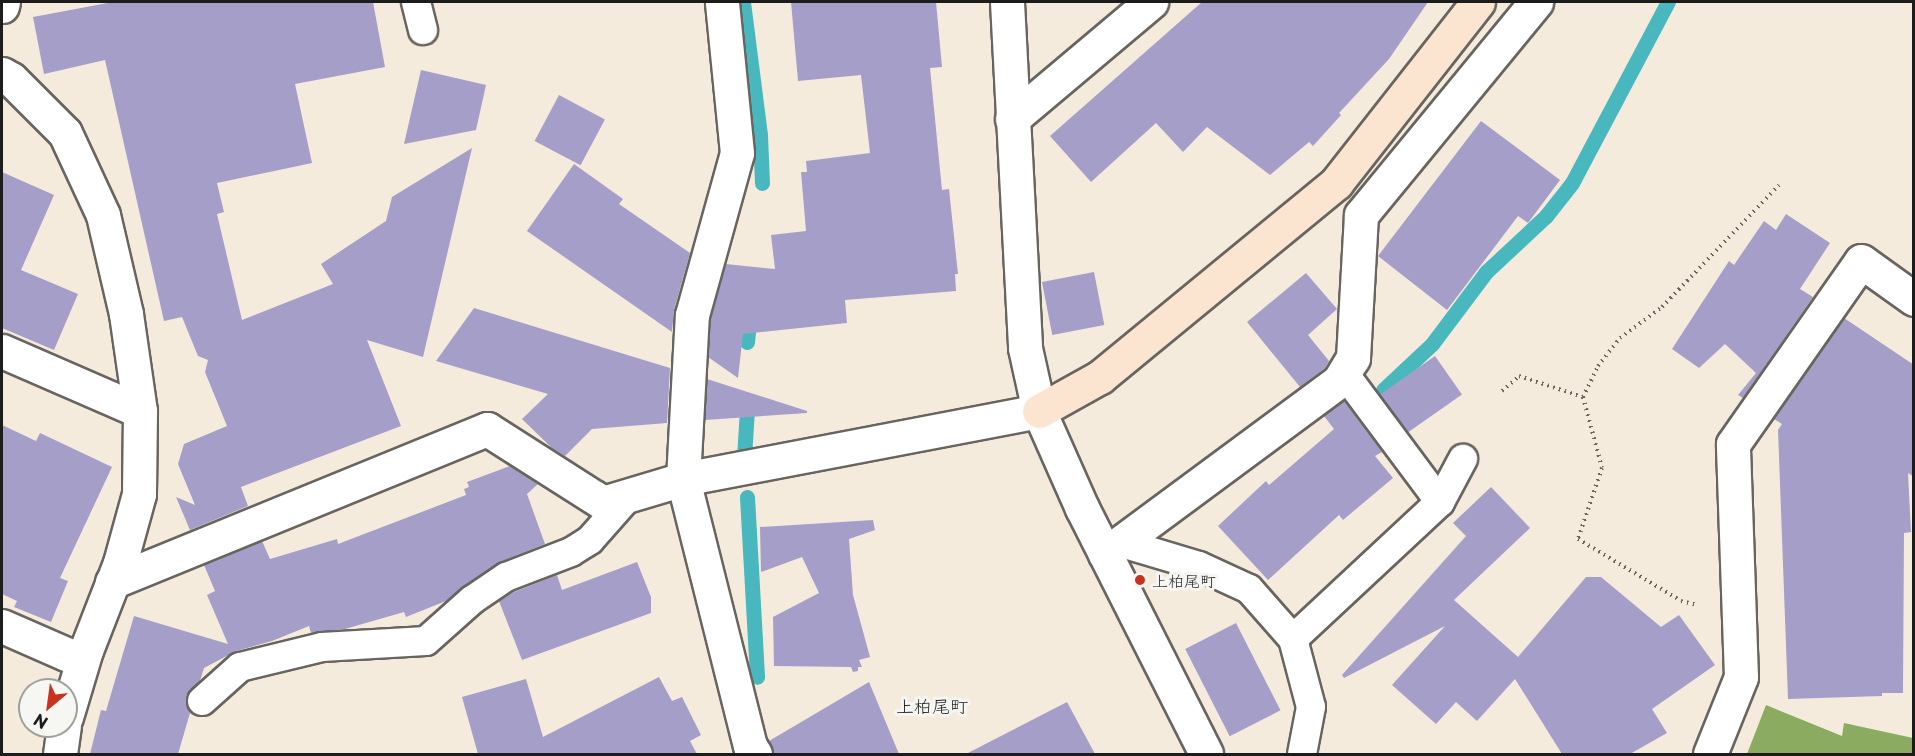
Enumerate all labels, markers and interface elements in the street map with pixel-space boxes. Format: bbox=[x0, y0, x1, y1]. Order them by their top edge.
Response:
place label: 上柏尾町 bbox=[1152, 570, 1216, 590]
marker: 上柏尾町 bbox=[1133, 573, 1147, 587]
north arrow bbox=[18, 678, 78, 738]
district label: 上柏尾町 bbox=[896, 695, 968, 717]
text: N bbox=[29, 708, 52, 736]

